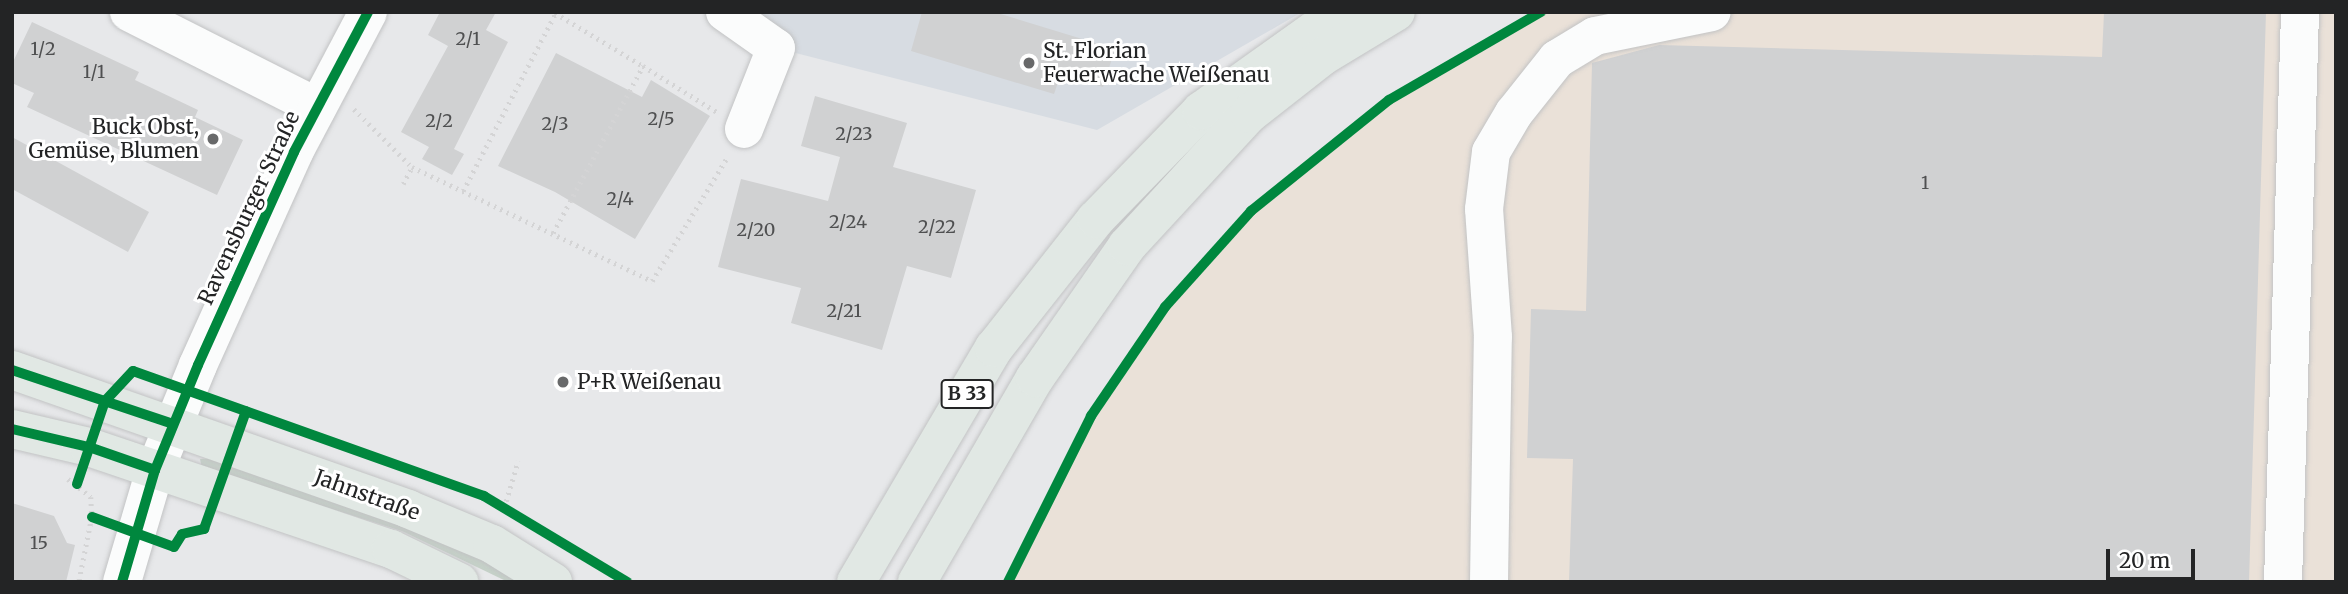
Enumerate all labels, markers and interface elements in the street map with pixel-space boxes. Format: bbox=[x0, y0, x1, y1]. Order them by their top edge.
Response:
house number: 2/1 bbox=[456, 28, 480, 50]
house number: 1/2 bbox=[30, 38, 56, 60]
place label: St. Florian Feuerwache Weißenau bbox=[1043, 38, 1270, 88]
marker: St. Florian Feuerwache Weißenau bbox=[1021, 55, 1037, 71]
house number: 1/1 bbox=[83, 61, 105, 83]
street label: Ravensburger Straße bbox=[193, 107, 305, 309]
house number: 2/5 bbox=[647, 108, 675, 130]
house number: 2/2 bbox=[425, 110, 453, 132]
house number: 2/3 bbox=[541, 113, 569, 135]
place label: Buck Obst, Gemüse, Blumen bbox=[29, 114, 199, 164]
house number: 2/23 bbox=[835, 123, 873, 145]
marker: Buck Obst, Gemüse, Blumen bbox=[205, 131, 221, 147]
house number: 1 bbox=[1921, 172, 1929, 194]
house number: 2/4 bbox=[606, 188, 634, 210]
house number: 2/24 bbox=[829, 211, 867, 233]
house number: 2/22 bbox=[918, 216, 956, 238]
house number: 2/20 bbox=[737, 219, 775, 241]
house number: 2/21 bbox=[826, 300, 862, 322]
place label: P+R Weißenau bbox=[577, 369, 721, 395]
marker: P+R Weißenau bbox=[555, 374, 571, 390]
road number: B 33 bbox=[939, 378, 995, 410]
street label: Jahnstraße bbox=[311, 464, 423, 526]
house number: 15 bbox=[30, 532, 48, 554]
scale bar bbox=[2110, 534, 2199, 578]
text: 20 m bbox=[2119, 547, 2170, 574]

